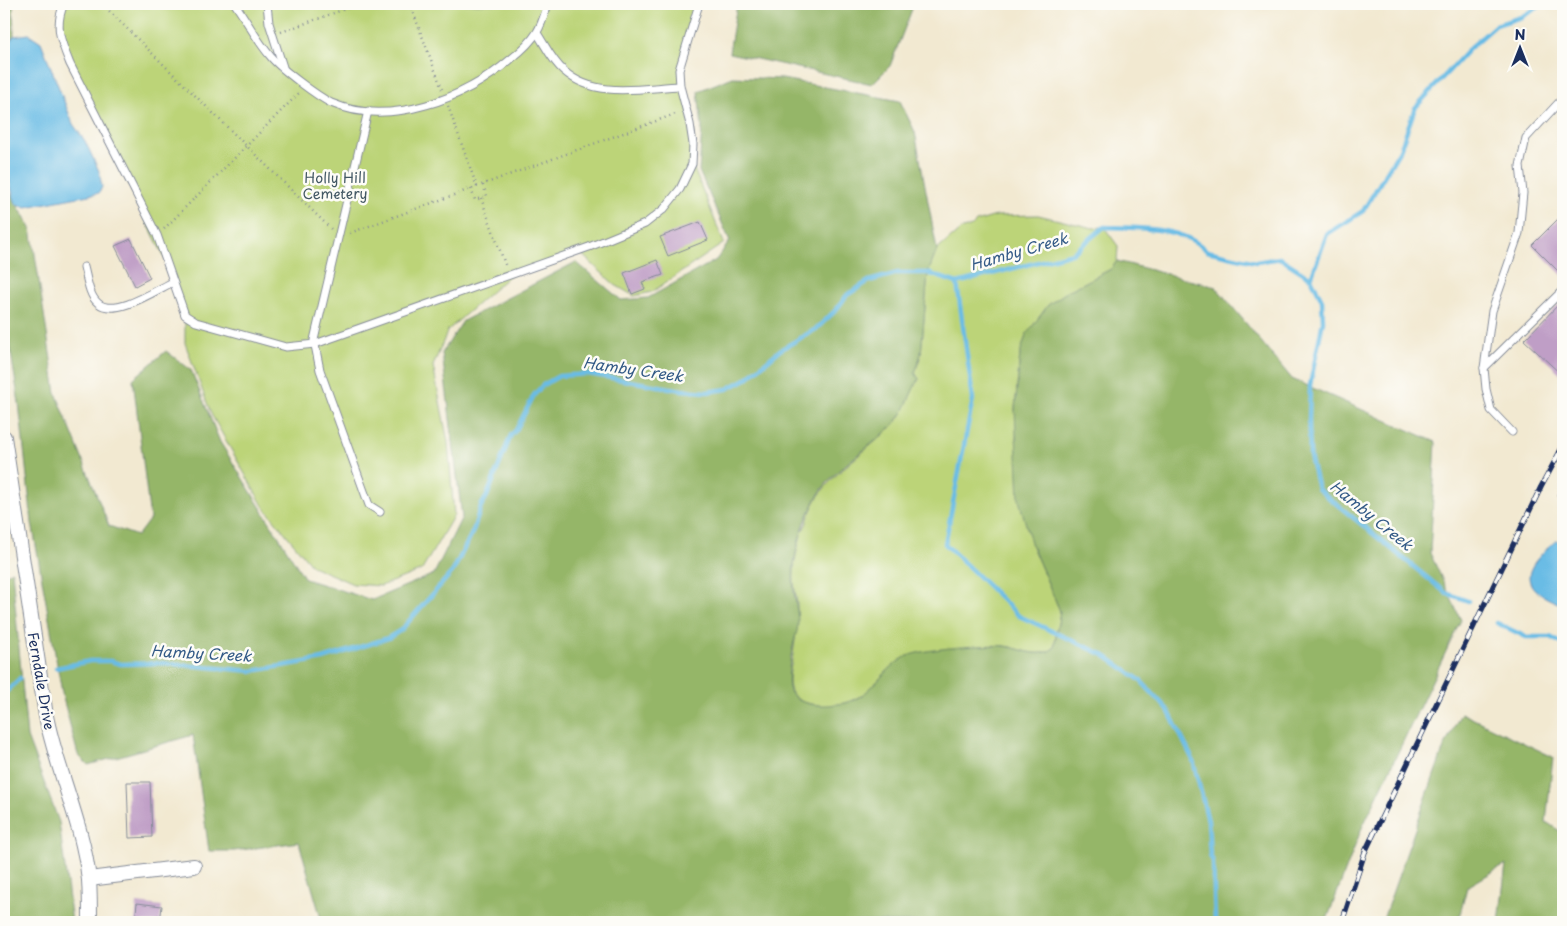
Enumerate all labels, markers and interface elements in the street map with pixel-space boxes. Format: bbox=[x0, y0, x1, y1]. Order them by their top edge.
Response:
north arrow bbox=[1494, 22, 1544, 72]
text: N bbox=[1514, 24, 1526, 45]
park label: Holly Hill Cemetery bbox=[302, 167, 368, 204]
water label: Hamby Creek bbox=[967, 225, 1071, 275]
water label: Hamby Creek bbox=[582, 350, 686, 387]
water label: Hamby Creek bbox=[1326, 474, 1419, 556]
street label: Ferndale Drive bbox=[23, 630, 60, 731]
water label: Hamby Creek bbox=[150, 638, 253, 667]

